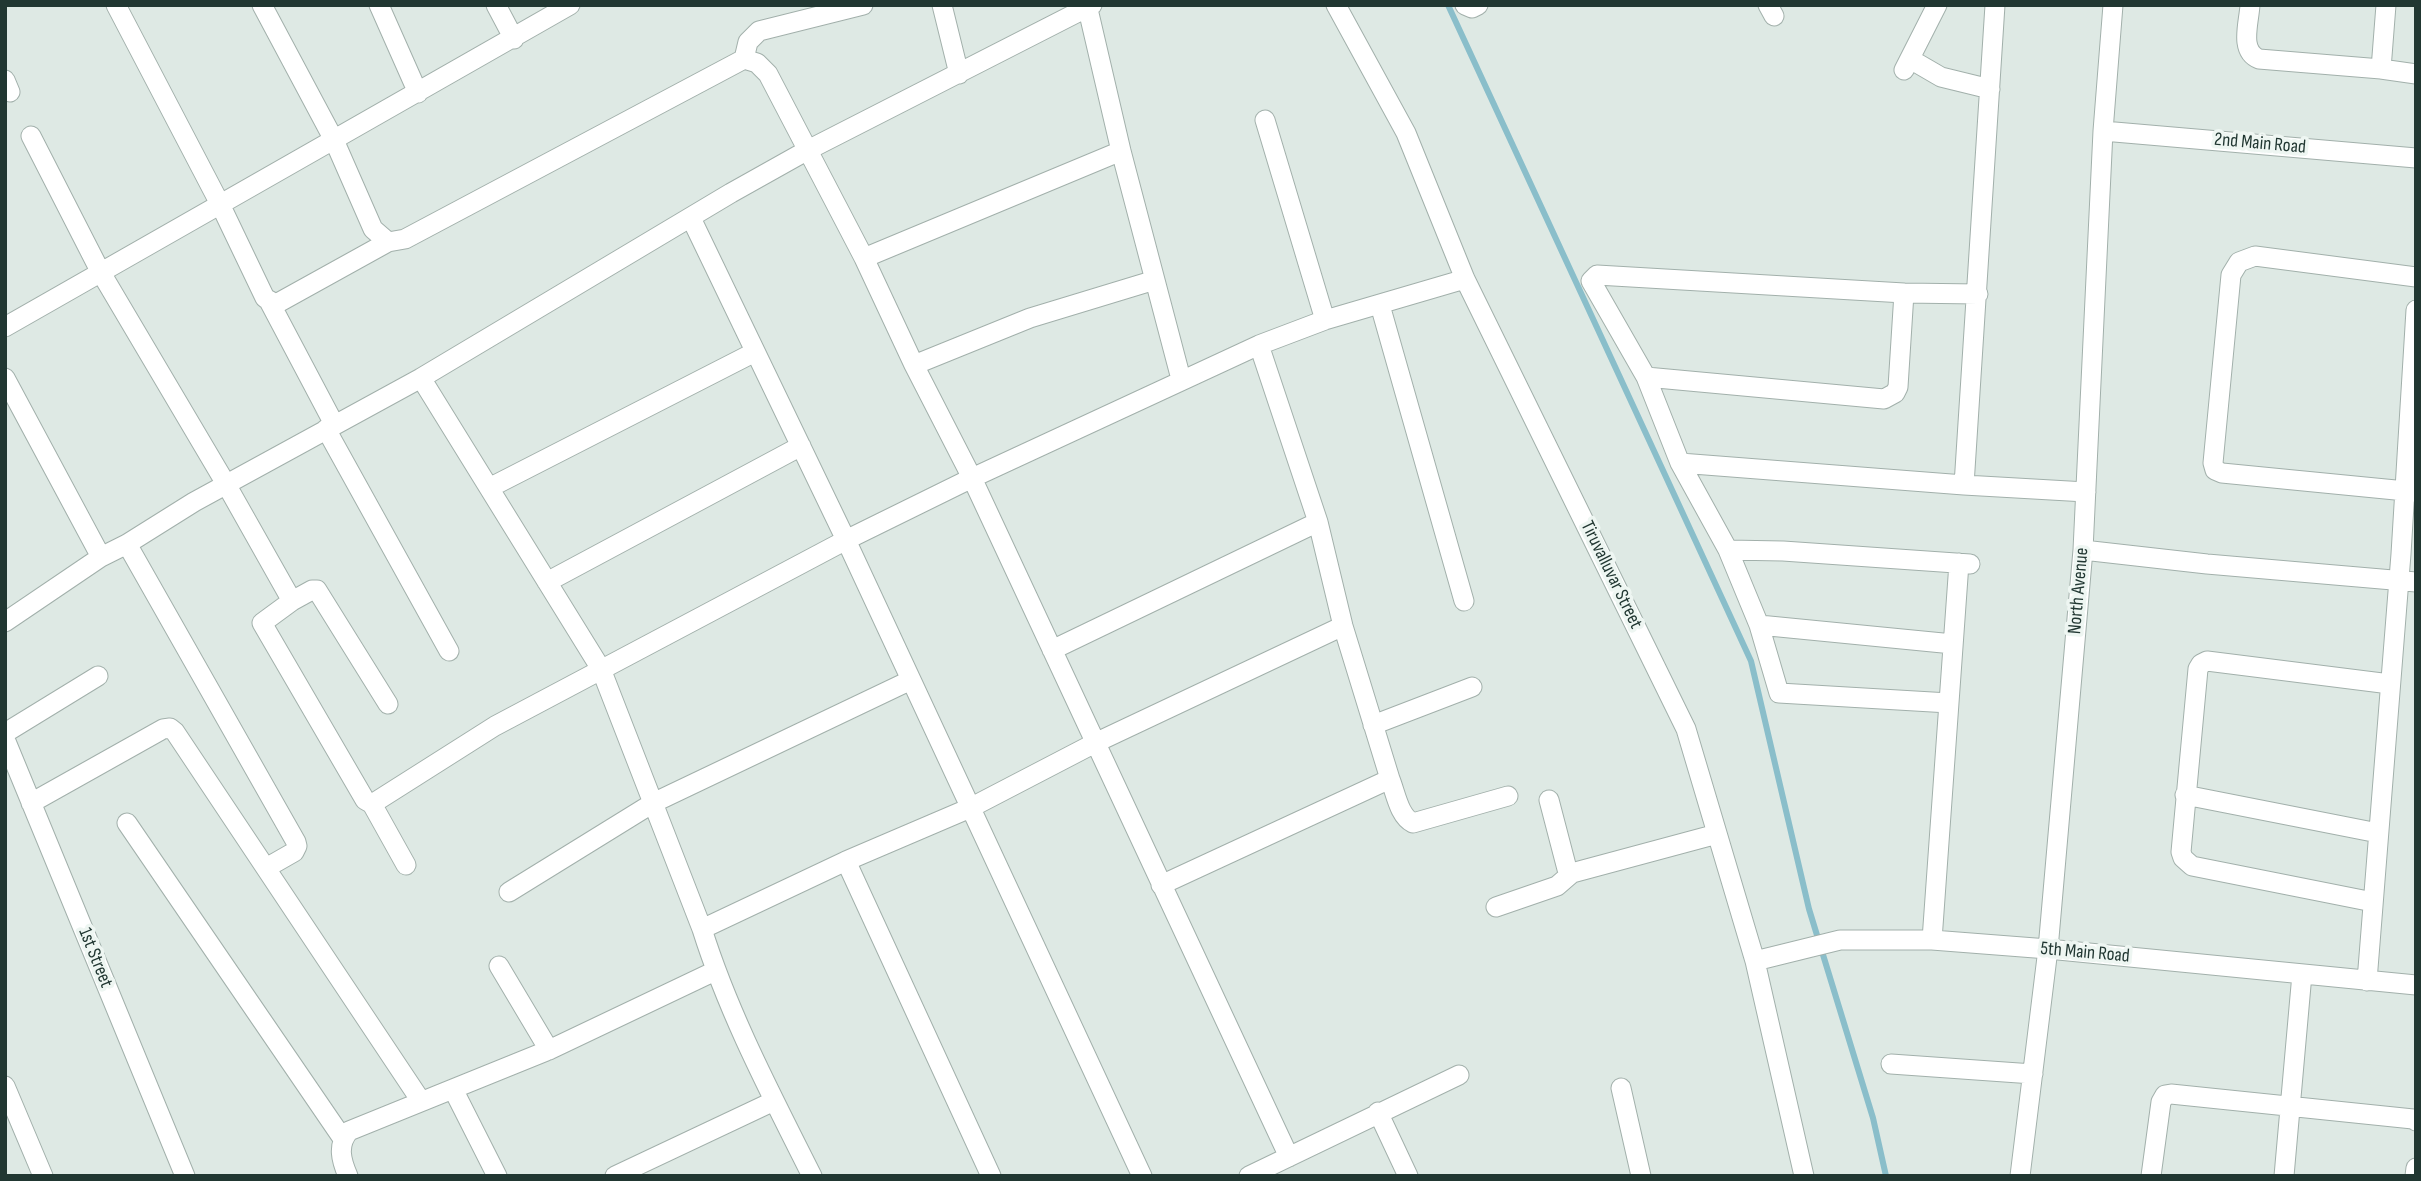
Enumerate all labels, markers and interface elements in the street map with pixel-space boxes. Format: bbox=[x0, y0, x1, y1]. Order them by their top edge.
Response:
street label: 2nd Main Road bbox=[2213, 129, 2307, 159]
street label: Tiruvalluvar Street bbox=[1575, 517, 1647, 633]
street label: North Avenue bbox=[2064, 547, 2094, 635]
street label: 1st Street bbox=[73, 925, 117, 991]
street label: 5th Main Road bbox=[2039, 938, 2131, 968]

